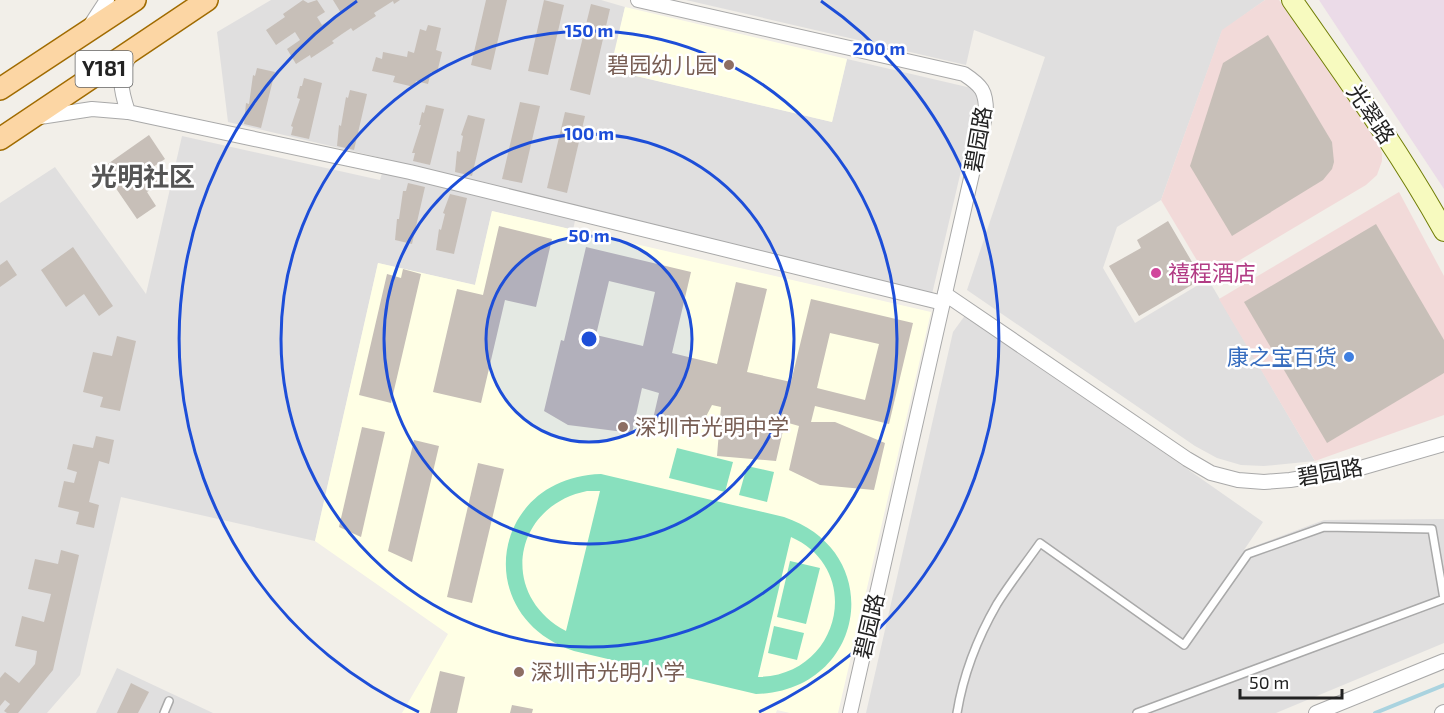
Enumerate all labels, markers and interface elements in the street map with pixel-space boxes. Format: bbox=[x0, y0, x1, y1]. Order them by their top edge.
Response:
text: 150 m bbox=[565, 19, 613, 41]
text: 200 m bbox=[853, 37, 905, 59]
road number: Y181 bbox=[76, 51, 132, 87]
place label: 碧园幼儿园 bbox=[607, 51, 717, 77]
marker: 碧园幼儿园 bbox=[722, 58, 736, 72]
street label: 光翠路 bbox=[1343, 79, 1401, 148]
street label: 碧园路 bbox=[958, 104, 996, 174]
text: 100 m bbox=[564, 122, 614, 144]
district label: 光明社区 bbox=[91, 160, 195, 191]
text: 50 m bbox=[568, 224, 610, 246]
place label: 禧程酒店 bbox=[1168, 259, 1256, 285]
marker: 禧程酒店 bbox=[1149, 266, 1163, 280]
centre of rings bbox=[579, 329, 599, 349]
place label: 康之宝百货 bbox=[1227, 343, 1337, 369]
marker: 康之宝百货 bbox=[1342, 350, 1356, 364]
place label: 深圳市光明中学 bbox=[635, 413, 789, 439]
marker: 深圳市光明中学 bbox=[616, 420, 630, 434]
street label: 碧园路 bbox=[1295, 452, 1365, 490]
street label: 碧园路 bbox=[848, 591, 888, 661]
place label: 深圳市光明小学 bbox=[531, 658, 685, 684]
scale bar bbox=[1240, 662, 1342, 700]
marker: 深圳市光明小学 bbox=[512, 665, 526, 679]
text: 50 m bbox=[1249, 671, 1289, 693]

